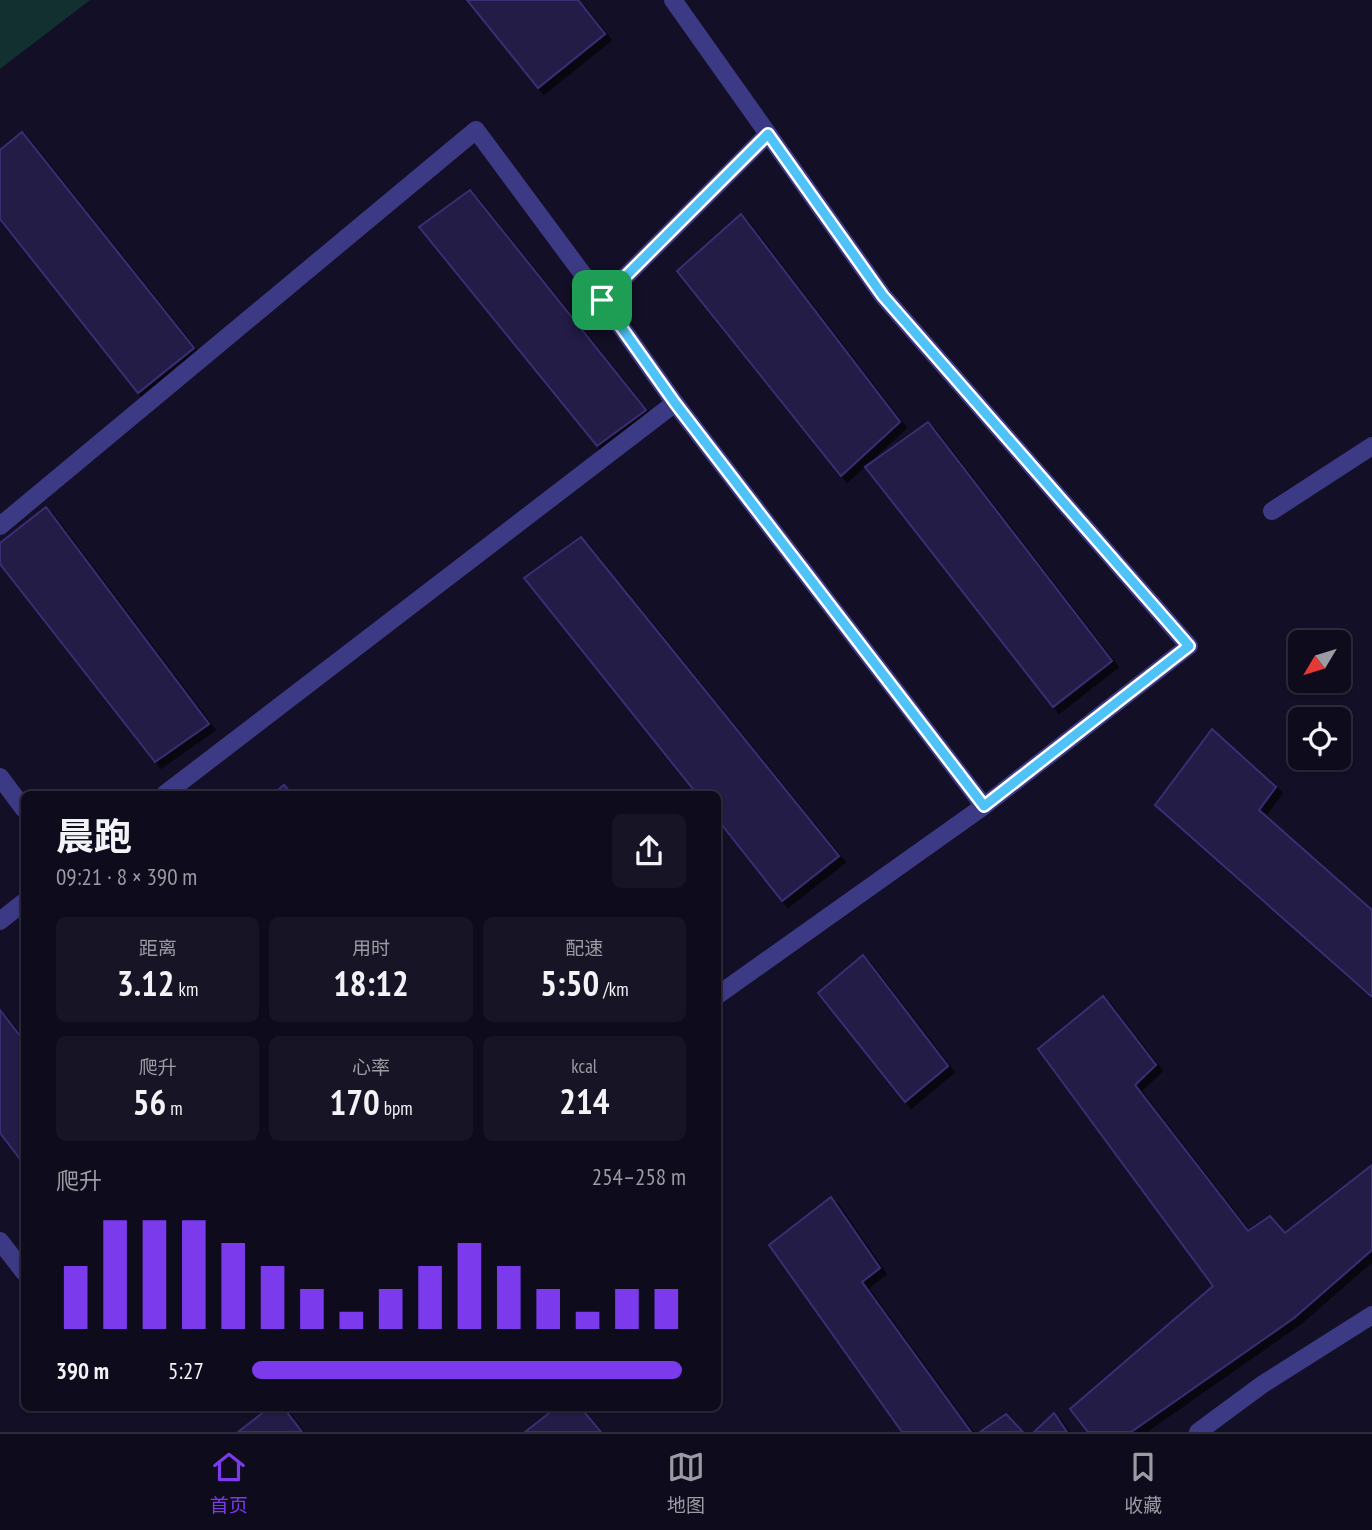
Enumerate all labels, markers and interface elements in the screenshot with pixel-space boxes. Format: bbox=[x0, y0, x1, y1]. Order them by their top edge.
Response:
pin bbox=[572, 270, 632, 330]
icon: arrive bbox=[583, 281, 621, 319]
north arrow bbox=[1288, 630, 1351, 693]
map controls bbox=[1288, 630, 1351, 770]
button: locate bbox=[1288, 707, 1351, 770]
text: 晨跑 bbox=[56, 811, 132, 860]
button: share bbox=[612, 814, 686, 888]
text: 09:21 · 8 × 390 m bbox=[56, 862, 197, 891]
text: 距离 bbox=[139, 936, 177, 960]
text: 用时 bbox=[352, 936, 390, 960]
text: 配速 bbox=[565, 936, 603, 960]
text: 3.12 bbox=[117, 960, 175, 1006]
text: 18:12 bbox=[333, 960, 409, 1006]
text: 5:50 bbox=[540, 960, 599, 1006]
text: km bbox=[175, 977, 198, 1001]
text: /km bbox=[599, 977, 629, 1001]
text: kcal bbox=[571, 1054, 597, 1078]
text: 爬升 bbox=[139, 1055, 177, 1079]
text: 心率 bbox=[352, 1055, 390, 1079]
text: 214 bbox=[559, 1078, 609, 1124]
text: 56 bbox=[133, 1079, 166, 1125]
text: 170 bbox=[329, 1079, 380, 1125]
text: m bbox=[166, 1096, 183, 1120]
text: bpm bbox=[380, 1096, 413, 1120]
text: 254–258 m bbox=[592, 1162, 686, 1191]
text: 爬升 bbox=[56, 1166, 102, 1195]
text: 390 m bbox=[56, 1356, 109, 1385]
text: 5:27 bbox=[168, 1356, 204, 1385]
tab: 首页 bbox=[210, 1448, 248, 1517]
tab: 地图 bbox=[667, 1448, 705, 1517]
tab: 收藏 bbox=[1124, 1448, 1162, 1517]

